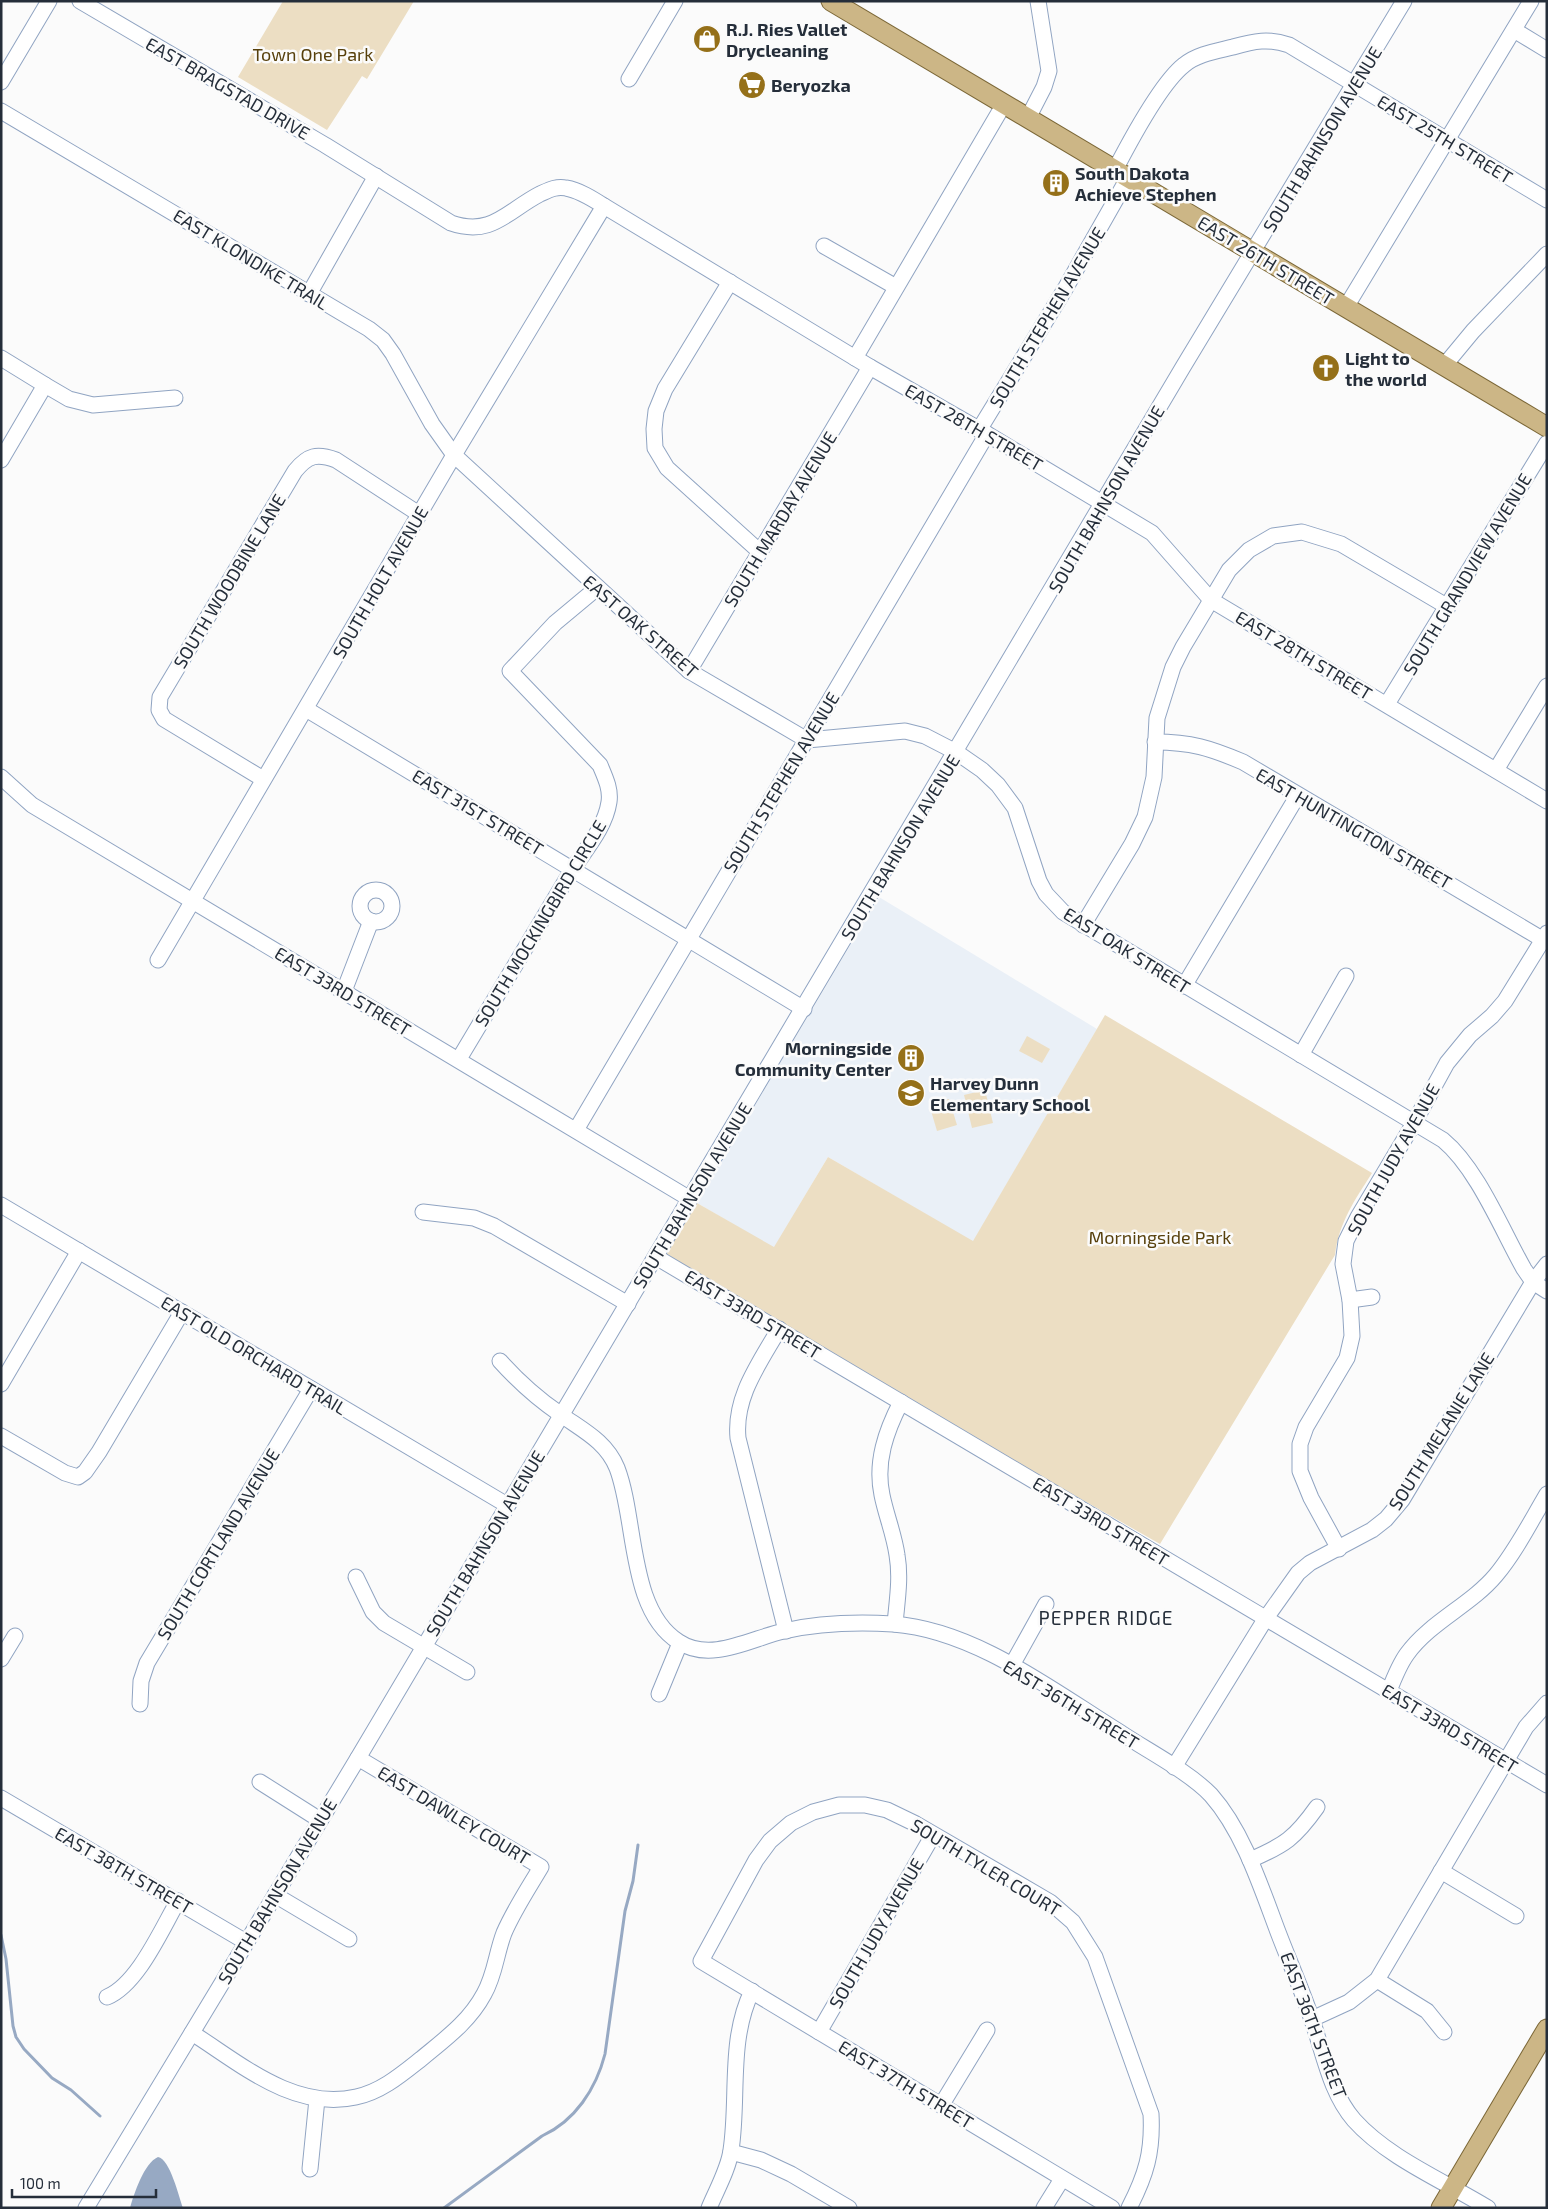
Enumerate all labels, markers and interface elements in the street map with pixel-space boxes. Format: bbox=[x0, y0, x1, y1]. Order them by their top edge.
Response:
place label: R.J. Ries Vallet Drycleaning bbox=[726, 18, 848, 61]
shop icon: R.J. Ries Vallet Drycleaning bbox=[692, 24, 722, 54]
street label: EAST BRAGSTAD DRIVE bbox=[142, 32, 314, 144]
street label: SOUTH BAHNSON AVENUE bbox=[1258, 42, 1386, 236]
park label: Town One Park bbox=[253, 43, 373, 65]
supermarket icon: Beryozka bbox=[737, 70, 767, 100]
place label: Beryozka bbox=[771, 74, 851, 96]
street label: EAST 25TH STREET bbox=[1373, 90, 1517, 188]
place label: South Dakota Achieve Stephen bbox=[1075, 162, 1216, 205]
building icon: South Dakota Achieve Stephen bbox=[1041, 168, 1071, 198]
street label: EAST KLONDIKE TRAIL bbox=[169, 204, 333, 314]
street label: EAST 26TH STREET bbox=[1194, 211, 1338, 310]
street label: SOUTH STEPHEN AVENUE bbox=[984, 223, 1110, 411]
place label: Light to the world bbox=[1345, 347, 1427, 390]
church icon: Light to the world bbox=[1311, 353, 1341, 383]
street label: EAST 28TH STREET bbox=[901, 379, 1047, 476]
street label: SOUTH BAHNSON AVENUE bbox=[1043, 402, 1169, 596]
street label: SOUTH MARDAY AVENUE bbox=[719, 427, 841, 611]
street label: SOUTH GRANDVIEW AVENUE bbox=[1398, 469, 1536, 679]
street label: SOUTH WOODBINE LANE bbox=[168, 490, 290, 672]
street label: SOUTH HOLT AVENUE bbox=[327, 502, 433, 662]
street label: EAST OAK STREET bbox=[579, 570, 703, 682]
street label: EAST 28TH STREET bbox=[1232, 606, 1377, 705]
street label: SOUTH STEPHEN AVENUE bbox=[718, 688, 844, 876]
street label: SOUTH BAHNSON AVENUE bbox=[836, 750, 964, 944]
street label: EAST HUNTINGTON STREET bbox=[1252, 763, 1456, 893]
street label: EAST 31ST STREET bbox=[408, 764, 548, 860]
street label: SOUTH MOCKINGBIRD CIRCLE bbox=[470, 816, 610, 1030]
street label: EAST OAK STREET bbox=[1060, 902, 1195, 998]
street label: EAST 33RD STREET bbox=[271, 942, 415, 1041]
place label: Morningside Community Center bbox=[735, 1037, 892, 1080]
building icon: Morningside Community Center bbox=[896, 1043, 926, 1073]
place label: Harvey Dunn Elementary School bbox=[930, 1072, 1090, 1115]
school or university icon: Harvey Dunn Elementary School bbox=[896, 1078, 926, 1108]
street label: SOUTH JUDY AVENUE bbox=[1342, 1079, 1444, 1239]
street label: SOUTH BAHNSON AVENUE bbox=[628, 1098, 756, 1292]
park label: Morningside Park bbox=[1088, 1226, 1232, 1248]
street label: EAST 33RD STREET bbox=[681, 1265, 825, 1364]
street label: EAST OLD ORCHARD TRAIL bbox=[157, 1291, 351, 1419]
street label: SOUTH MELANIE LANE bbox=[1384, 1348, 1498, 1514]
street label: SOUTH CORTLAND AVENUE bbox=[152, 1444, 284, 1644]
street label: SOUTH BAHNSON AVENUE bbox=[421, 1446, 549, 1640]
street label: EAST 33RD STREET bbox=[1029, 1472, 1173, 1571]
district label: PEPPER RIDGE bbox=[1039, 1606, 1173, 1629]
street label: EAST 36TH STREET bbox=[999, 1655, 1143, 1754]
street label: EAST 33RD STREET bbox=[1378, 1679, 1522, 1778]
street label: EAST DAWLEY COURT bbox=[374, 1761, 535, 1869]
street label: SOUTH BAHNSON AVENUE bbox=[213, 1794, 341, 1988]
street label: SOUTH TYLER COURT bbox=[907, 1814, 1065, 1921]
street label: EAST 38TH STREET bbox=[51, 1822, 197, 1919]
street label: SOUTH JUDY AVENUE bbox=[824, 1854, 928, 2012]
street label: EAST 36TH STREET bbox=[1276, 1949, 1352, 2102]
street label: EAST 37TH STREET bbox=[835, 2035, 978, 2133]
scale bar bbox=[12, 2166, 156, 2198]
text: 100 m bbox=[20, 2174, 61, 2192]

